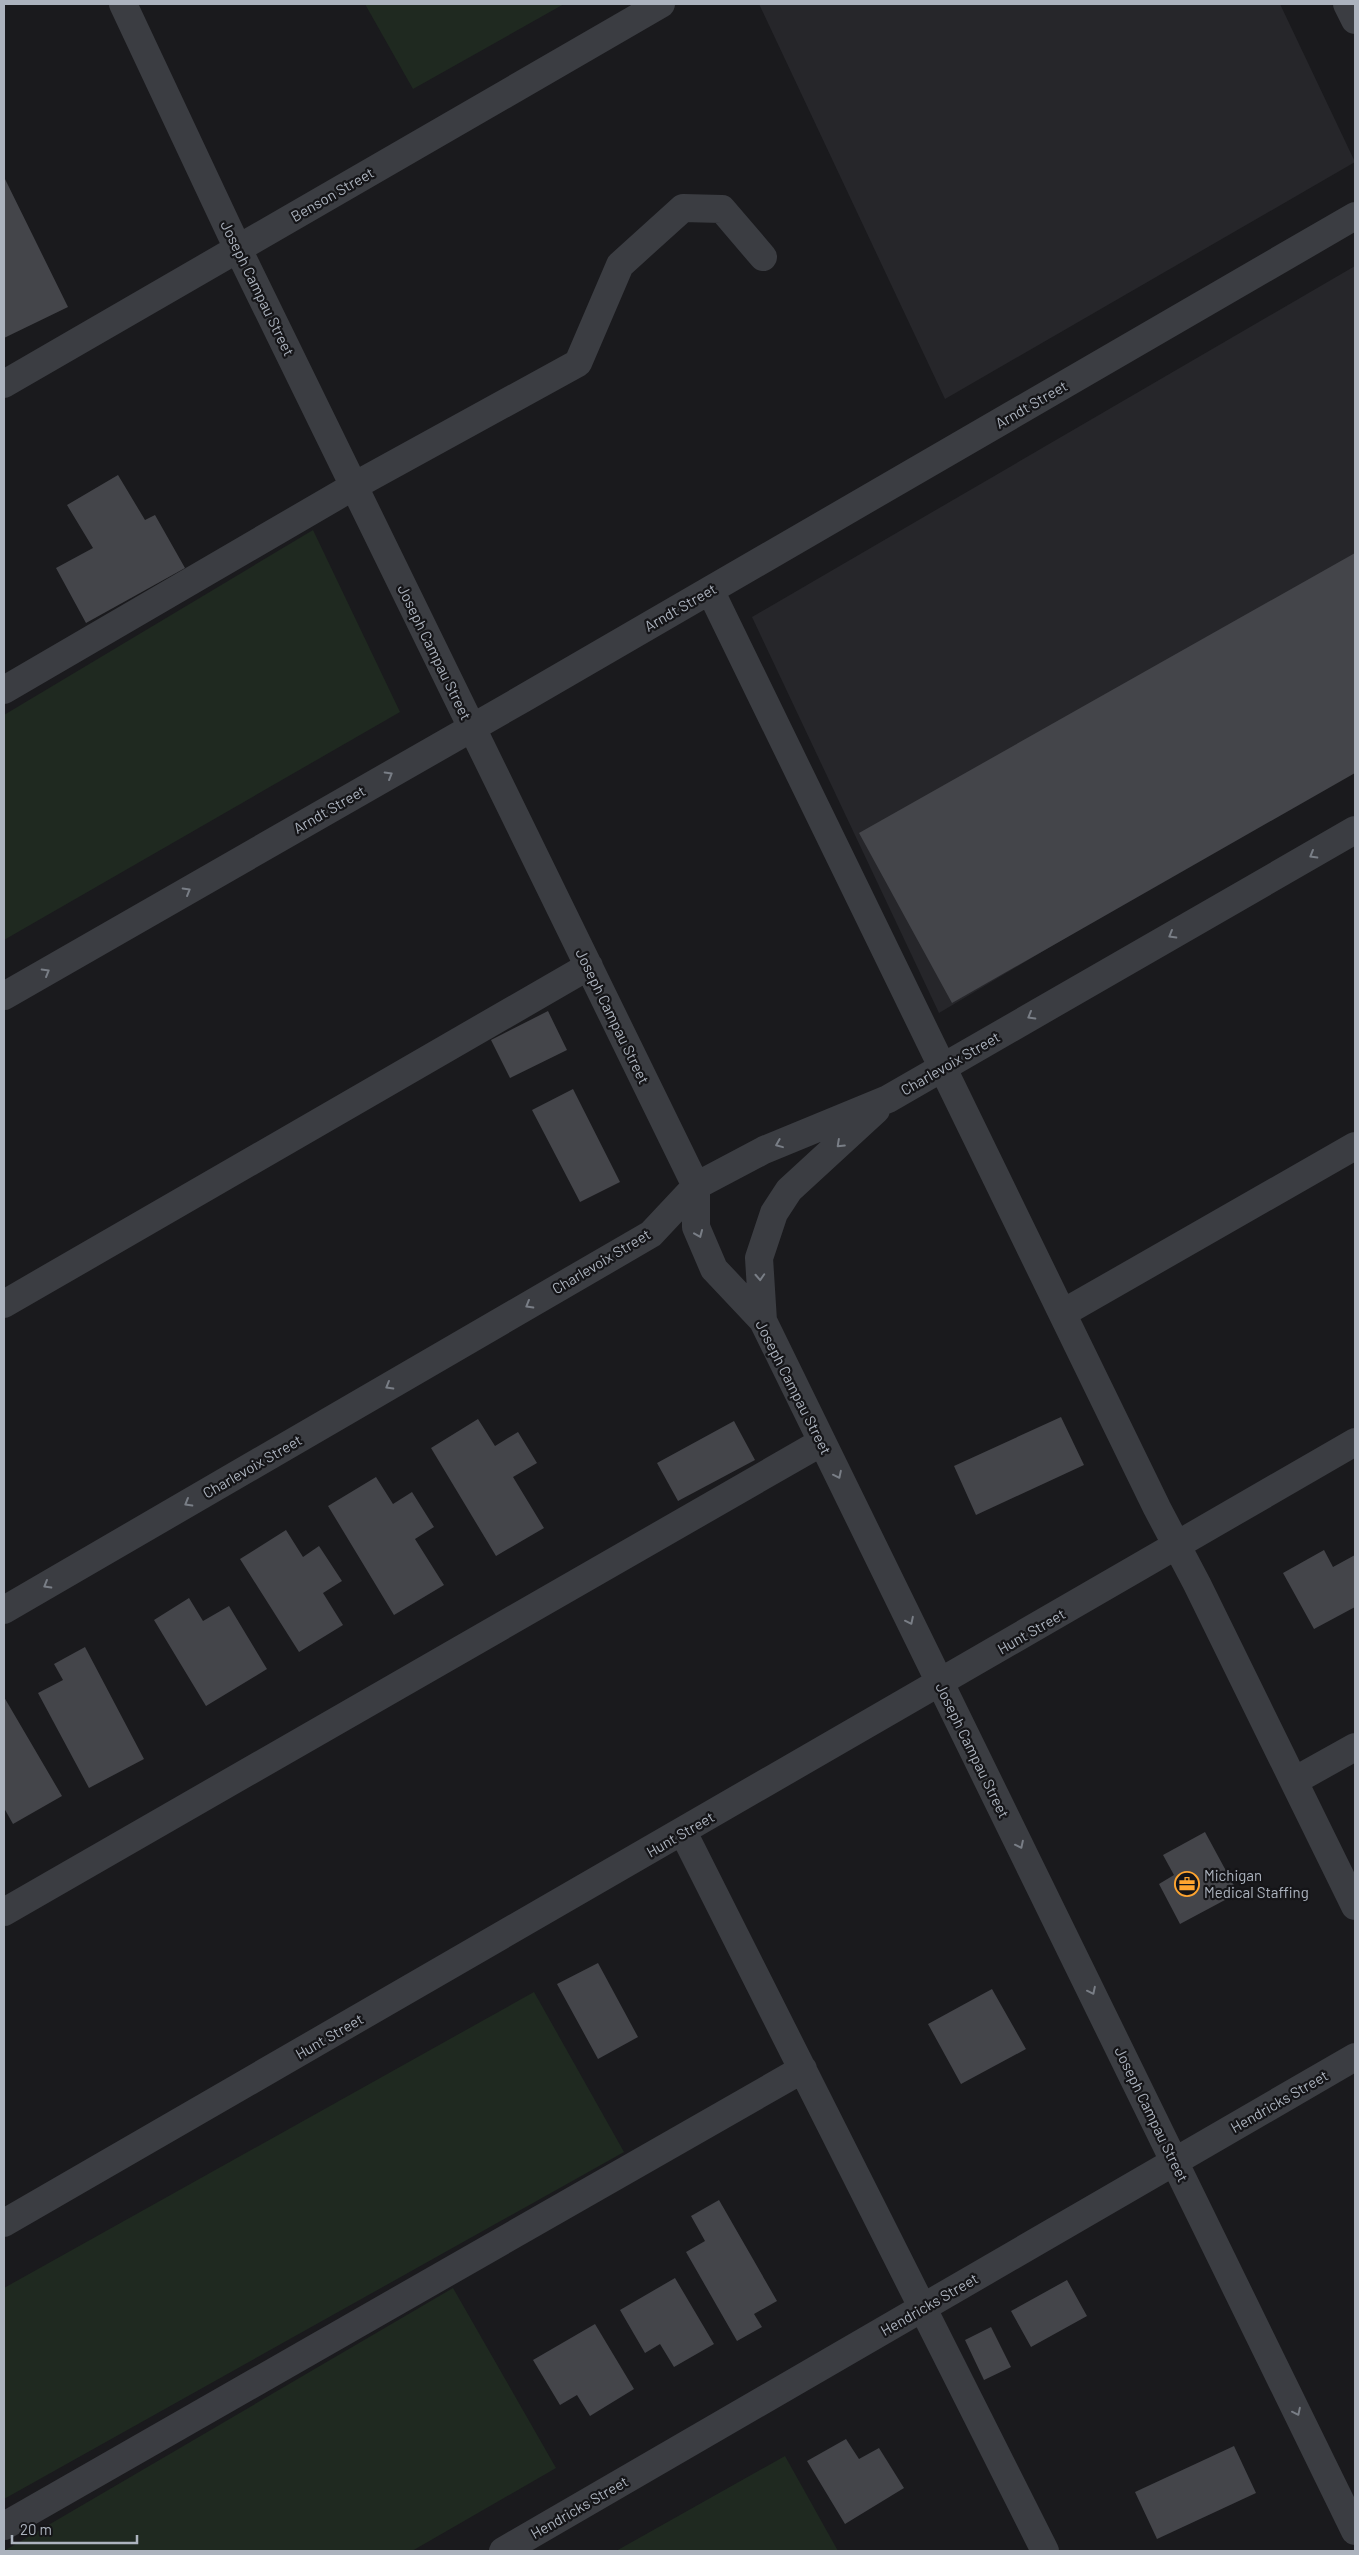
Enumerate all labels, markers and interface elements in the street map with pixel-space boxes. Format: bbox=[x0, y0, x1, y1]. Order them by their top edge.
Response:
street label: Benson Street bbox=[287, 163, 377, 225]
street label: Joseph Campau Street bbox=[217, 217, 299, 359]
street label: Arndt Street bbox=[992, 376, 1070, 432]
street label: Arndt Street bbox=[641, 579, 719, 635]
street label: Joseph Campau Street bbox=[394, 581, 476, 723]
one-way arrow bbox=[383, 771, 392, 781]
street label: Arndt Street bbox=[290, 781, 368, 837]
one-way arrow bbox=[1309, 848, 1318, 858]
one-way arrow bbox=[182, 887, 191, 897]
one-way arrow bbox=[1168, 929, 1177, 939]
street label: Joseph Campau Street bbox=[572, 945, 654, 1087]
one-way arrow bbox=[41, 968, 50, 978]
one-way arrow bbox=[1027, 1010, 1036, 1020]
street label: Charlevoix Street bbox=[897, 1027, 1003, 1099]
one-way arrow bbox=[775, 1138, 784, 1148]
one-way arrow bbox=[837, 1138, 846, 1147]
street label: Charlevoix Street bbox=[549, 1225, 653, 1297]
one-way arrow bbox=[693, 1229, 703, 1238]
one-way arrow bbox=[755, 1273, 766, 1281]
one-way arrow bbox=[525, 1298, 534, 1308]
street label: Joseph Campau Street bbox=[752, 1317, 836, 1457]
one-way arrow bbox=[385, 1380, 394, 1390]
street label: Charlevoix Street bbox=[199, 1430, 305, 1502]
one-way arrow bbox=[832, 1470, 843, 1479]
one-way arrow bbox=[184, 1497, 193, 1507]
one-way arrow bbox=[44, 1579, 53, 1589]
street label: Hunt Street bbox=[994, 1604, 1068, 1658]
one-way arrow bbox=[904, 1615, 914, 1624]
street label: Joseph Campau Street bbox=[932, 1679, 1014, 1821]
street label: Hunt Street bbox=[643, 1807, 717, 1861]
one-way arrow bbox=[1014, 1840, 1024, 1849]
place label: Michigan Medical Staffing bbox=[1204, 1866, 1309, 1901]
office icon: Michigan Medical Staffing bbox=[1174, 1871, 1200, 1897]
one-way arrow bbox=[1086, 1986, 1096, 1995]
street label: Hunt Street bbox=[292, 2009, 366, 2063]
street label: Joseph Campau Street bbox=[1111, 2043, 1193, 2185]
street label: Hendricks Street bbox=[1227, 2066, 1331, 2136]
street label: Hendricks Street bbox=[877, 2269, 981, 2339]
one-way arrow bbox=[1291, 2407, 1301, 2416]
street label: Hendricks Street bbox=[527, 2472, 631, 2542]
scale bar bbox=[12, 2512, 138, 2544]
text: 20 m bbox=[20, 2520, 52, 2538]

